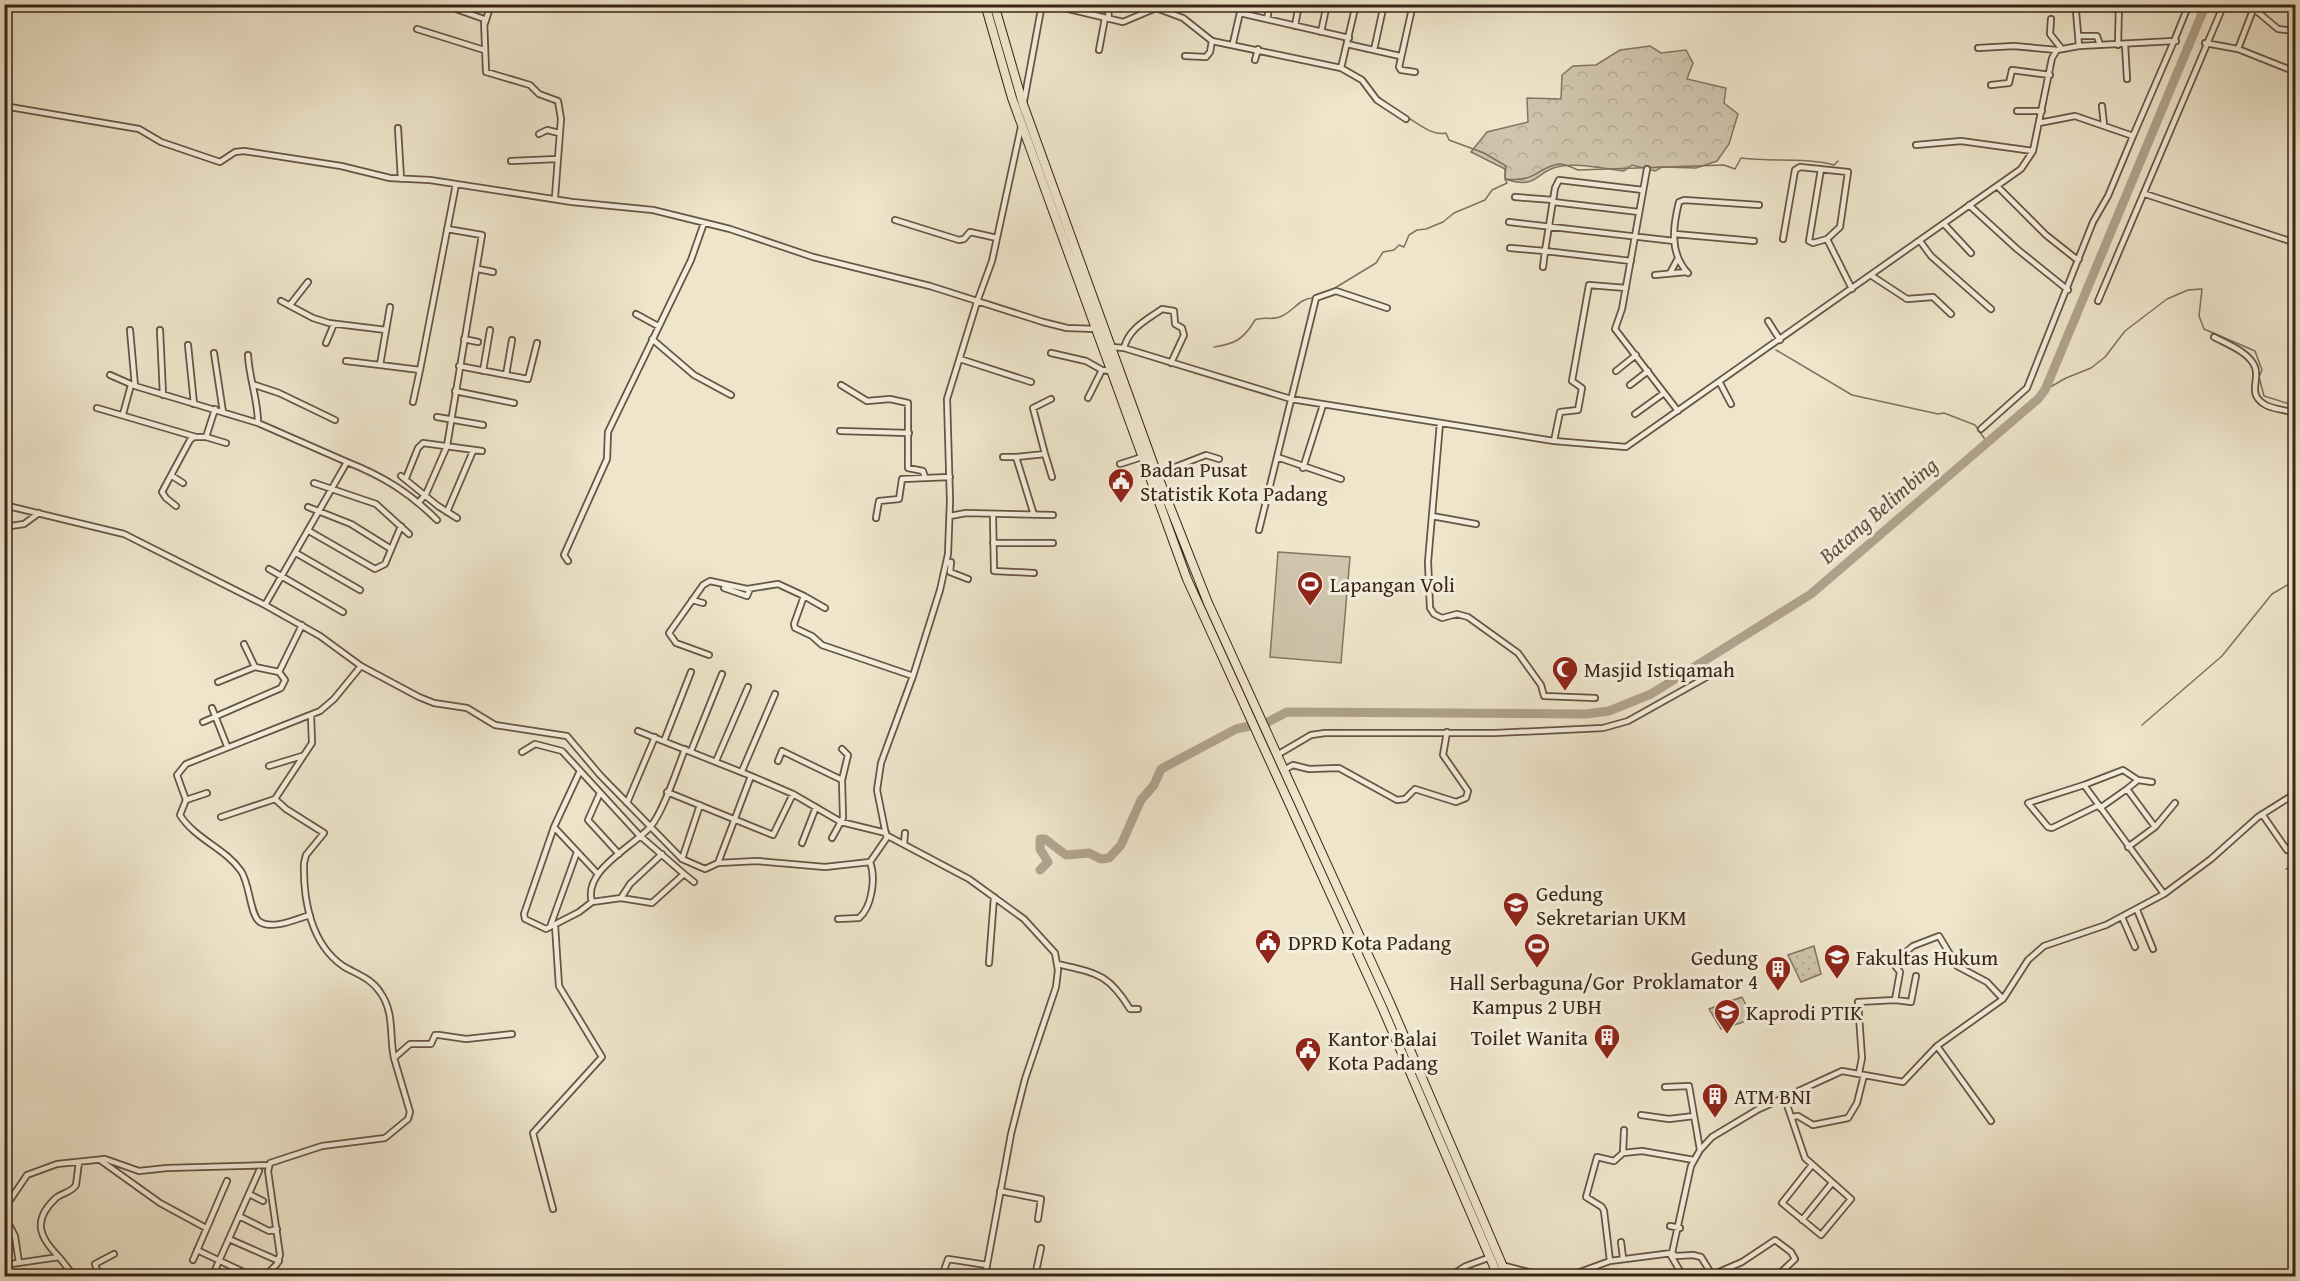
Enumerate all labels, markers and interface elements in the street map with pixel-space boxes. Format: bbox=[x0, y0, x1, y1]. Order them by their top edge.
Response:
water label: Batang Belimbing bbox=[1811, 449, 1944, 571]
place label: Badan Pusat Statistik Kota Padang bbox=[1140, 454, 1328, 509]
public building icon: Badan Pusat Statistik Kota Padang bbox=[1106, 466, 1136, 504]
sports icon: Lapangan Voli bbox=[1295, 569, 1325, 607]
place label: Lapangan Voli bbox=[1330, 569, 1455, 600]
mosque icon: Masjid Istiqamah bbox=[1550, 654, 1580, 692]
place label: Masjid Istiqamah bbox=[1584, 654, 1735, 685]
place label: Gedung Sekretarian UKM bbox=[1536, 878, 1687, 933]
school or university icon: Gedung Sekretarian UKM bbox=[1501, 890, 1531, 928]
public building icon: DPRD Kota Padang bbox=[1253, 927, 1283, 965]
place label: DPRD Kota Padang bbox=[1288, 927, 1452, 958]
sports icon: Hall Serbaguna/Gor Kampus 2 UBH bbox=[1522, 931, 1552, 969]
place label: Gedung Proklamator 4 bbox=[1633, 942, 1759, 997]
school or university icon: Fakultas Hukum bbox=[1822, 942, 1852, 980]
place label: Fakultas Hukum bbox=[1856, 942, 1998, 973]
building icon: Gedung Proklamator 4 bbox=[1763, 954, 1793, 992]
place label: Hall Serbaguna/Gor Kampus 2 UBH bbox=[1449, 967, 1625, 1022]
school or university icon: Kaprodi PTIK bbox=[1712, 997, 1742, 1035]
place label: Kaprodi PTIK bbox=[1746, 997, 1863, 1028]
place label: Toilet Wanita bbox=[1471, 1022, 1588, 1053]
building icon: Toilet Wanita bbox=[1592, 1022, 1622, 1060]
place label: Kantor Balai Kota Padang bbox=[1328, 1023, 1438, 1078]
public building icon: Kantor Balai Kota Padang bbox=[1293, 1035, 1323, 1073]
building icon: ATM BNI bbox=[1700, 1081, 1730, 1119]
place label: ATM BNI bbox=[1734, 1081, 1811, 1112]

